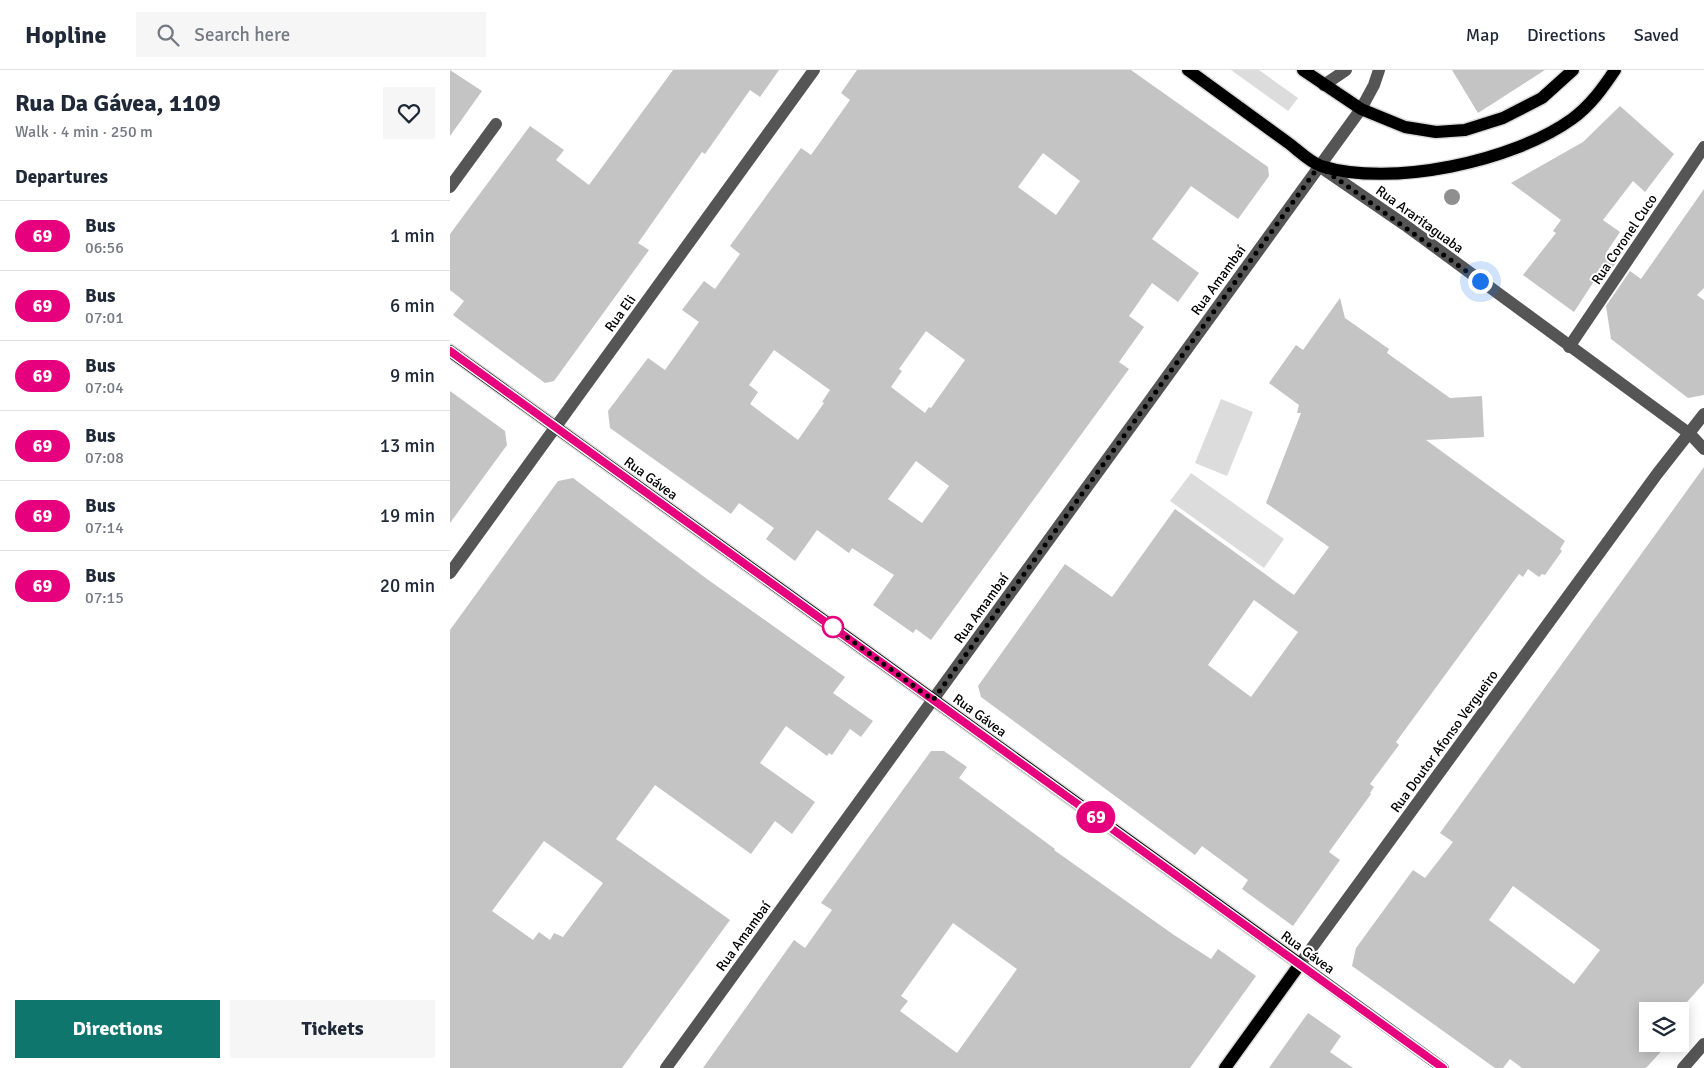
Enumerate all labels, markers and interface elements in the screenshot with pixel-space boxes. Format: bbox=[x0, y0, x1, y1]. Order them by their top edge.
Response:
search box bbox=[136, 12, 486, 57]
text: Hopline bbox=[25, 20, 106, 50]
icon: search bbox=[154, 21, 182, 49]
text: Search here bbox=[194, 23, 290, 47]
text: Map bbox=[1466, 24, 1499, 46]
text: Directions bbox=[1527, 24, 1606, 46]
text: Saved bbox=[1634, 24, 1679, 46]
button: heart bbox=[383, 87, 435, 139]
text: Rua Da Gávea, 1109 bbox=[15, 88, 221, 118]
text: Walk · 4 min · 250 m bbox=[15, 122, 153, 142]
text: Departures bbox=[15, 165, 108, 189]
street label: Rua Araritaguaba bbox=[1373, 182, 1467, 257]
street label: Rua Coronel Cuco bbox=[1588, 191, 1661, 288]
text: Bus bbox=[85, 214, 116, 238]
text: 1 min bbox=[390, 224, 435, 248]
text: 69 bbox=[33, 225, 52, 247]
text: 06:56 bbox=[85, 238, 124, 258]
street label: Rua Amambaí bbox=[1187, 242, 1250, 319]
your location bbox=[1468, 269, 1493, 294]
text: Bus bbox=[85, 284, 116, 308]
street label: Rua Eli bbox=[601, 291, 640, 335]
text: 6 min bbox=[390, 294, 435, 318]
text: 69 bbox=[33, 295, 52, 317]
text: 07:01 bbox=[85, 308, 124, 328]
text: Bus bbox=[85, 354, 116, 378]
text: 9 min bbox=[390, 364, 435, 388]
text: 69 bbox=[33, 365, 52, 387]
text: 07:04 bbox=[85, 378, 124, 398]
text: Bus bbox=[85, 424, 116, 448]
text: 13 min bbox=[380, 434, 435, 458]
text: 69 bbox=[33, 435, 52, 457]
text: 07:08 bbox=[85, 448, 124, 468]
street label: Rua Gávea bbox=[621, 453, 681, 504]
text: Bus bbox=[85, 494, 116, 518]
text: 19 min bbox=[380, 504, 435, 528]
text: 69 bbox=[33, 505, 52, 527]
text: 07:14 bbox=[85, 518, 124, 538]
text: Bus bbox=[85, 564, 116, 588]
street label: Rua Amambaí bbox=[950, 570, 1013, 647]
text: 20 min bbox=[380, 574, 435, 598]
text: 69 bbox=[33, 575, 52, 597]
text: 07:15 bbox=[85, 588, 124, 608]
unlabelled marker bbox=[822, 616, 844, 638]
street label: Rua Doutor Afonso Vergueiro bbox=[1387, 667, 1502, 816]
street label: Rua Gávea bbox=[950, 690, 1010, 741]
line badge: 69 bbox=[1074, 801, 1118, 833]
text: 69 bbox=[1086, 806, 1106, 828]
street label: Rua Amambaí bbox=[712, 898, 775, 975]
street label: Rua Gávea bbox=[1278, 927, 1338, 978]
button: Directions bbox=[15, 1000, 220, 1058]
button: Tickets bbox=[230, 1000, 435, 1058]
map controls bbox=[1639, 1002, 1689, 1052]
button: layers bbox=[1639, 1002, 1689, 1052]

